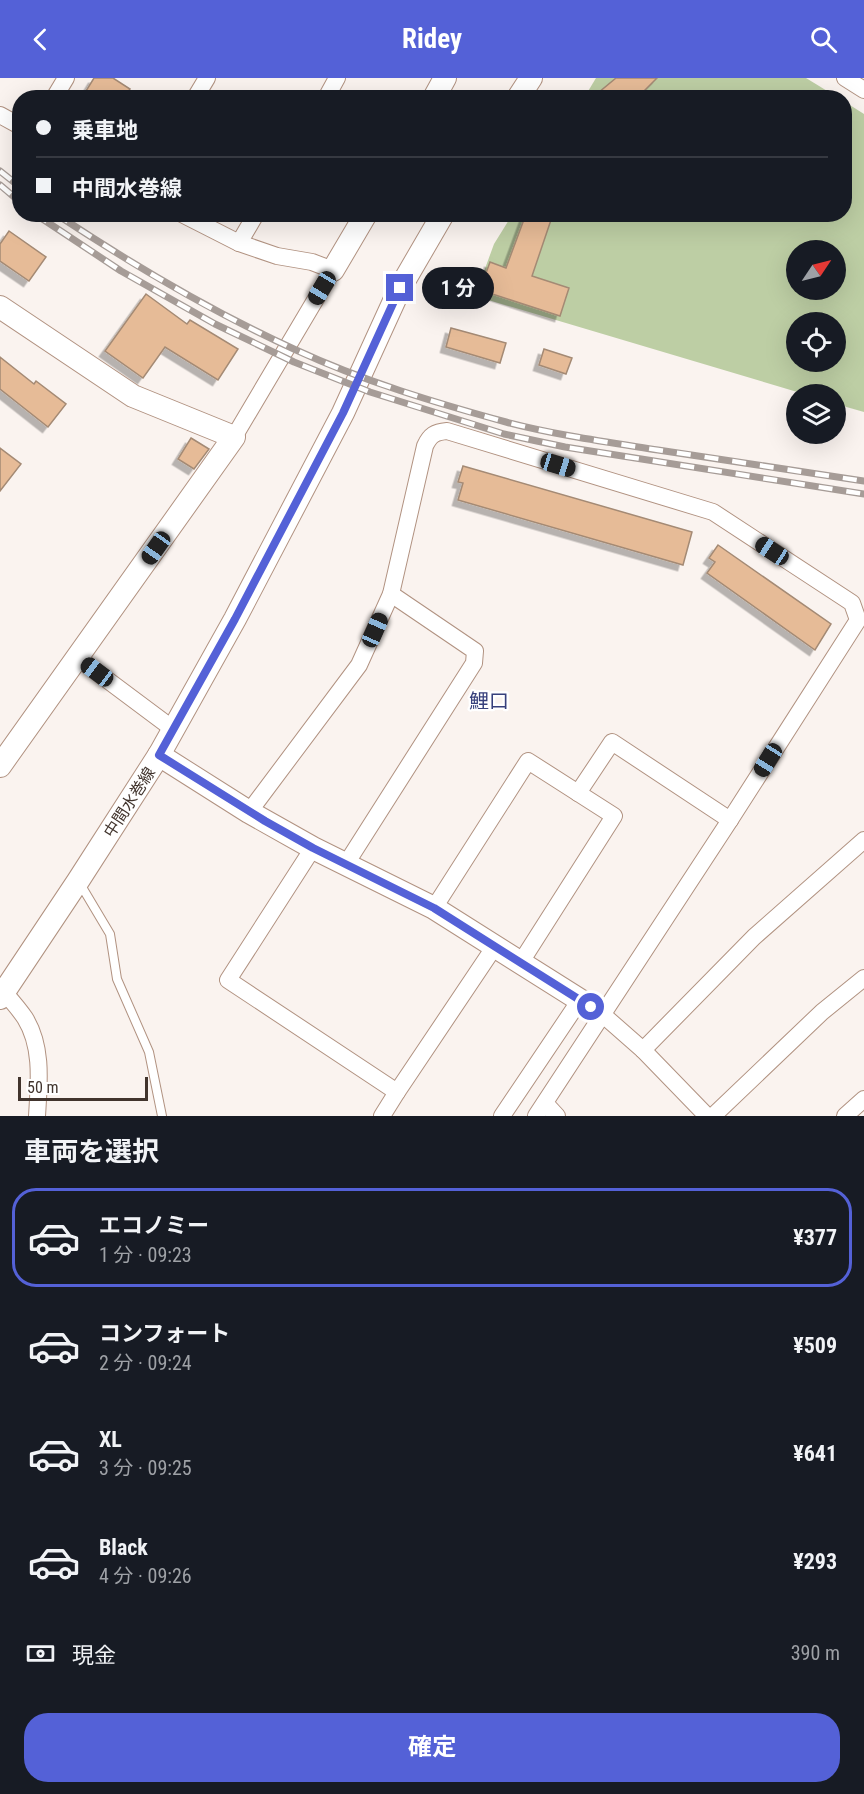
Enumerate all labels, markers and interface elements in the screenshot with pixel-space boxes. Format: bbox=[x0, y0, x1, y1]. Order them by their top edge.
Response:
icon: back bbox=[24, 23, 57, 56]
text: Ridey bbox=[402, 23, 462, 55]
icon: search bbox=[807, 23, 840, 56]
text: 乗車地 bbox=[72, 118, 138, 143]
text: 中間水巻線 bbox=[72, 176, 182, 201]
north arrow bbox=[786, 240, 846, 300]
map controls bbox=[786, 240, 846, 444]
callout: 1 分 bbox=[421, 267, 493, 309]
car bbox=[305, 268, 339, 308]
route end bbox=[386, 274, 413, 301]
text: 1 分 bbox=[441, 276, 475, 300]
button: locate bbox=[786, 312, 846, 372]
button: layers bbox=[786, 384, 846, 444]
car bbox=[538, 451, 578, 479]
car bbox=[138, 528, 174, 568]
car bbox=[752, 534, 792, 568]
car bbox=[359, 610, 391, 650]
car bbox=[77, 654, 117, 690]
district label: 鯉口 bbox=[469, 689, 509, 713]
car bbox=[751, 740, 785, 780]
street label: 中間水巻線 bbox=[100, 764, 159, 841]
route start bbox=[577, 993, 604, 1020]
scale bar bbox=[18, 1074, 148, 1102]
text: 50 m bbox=[27, 1078, 59, 1097]
text: 車両を選択 bbox=[24, 1136, 159, 1168]
icon: car bbox=[27, 1211, 81, 1265]
text: エコノミー bbox=[99, 1213, 209, 1238]
text: ¥377 bbox=[793, 1225, 837, 1250]
text: 1 分 · 09:23 bbox=[99, 1243, 192, 1267]
icon: car bbox=[27, 1319, 81, 1373]
text: コンフォート bbox=[99, 1321, 230, 1346]
text: ¥509 bbox=[793, 1333, 837, 1358]
text: 2 分 · 09:24 bbox=[99, 1351, 192, 1375]
icon: car bbox=[27, 1427, 81, 1481]
text: XL bbox=[99, 1427, 122, 1452]
text: ¥641 bbox=[793, 1441, 837, 1466]
text: 3 分 · 09:25 bbox=[99, 1456, 192, 1480]
icon: car bbox=[27, 1535, 81, 1589]
text: Black bbox=[99, 1535, 148, 1560]
text: ¥293 bbox=[793, 1549, 837, 1574]
text: 4 分 · 09:26 bbox=[99, 1564, 192, 1588]
icon: cash bbox=[24, 1637, 57, 1670]
text: 390 m bbox=[791, 1641, 840, 1665]
text: 現金 bbox=[72, 1643, 116, 1668]
button: 確定 bbox=[24, 1713, 840, 1782]

